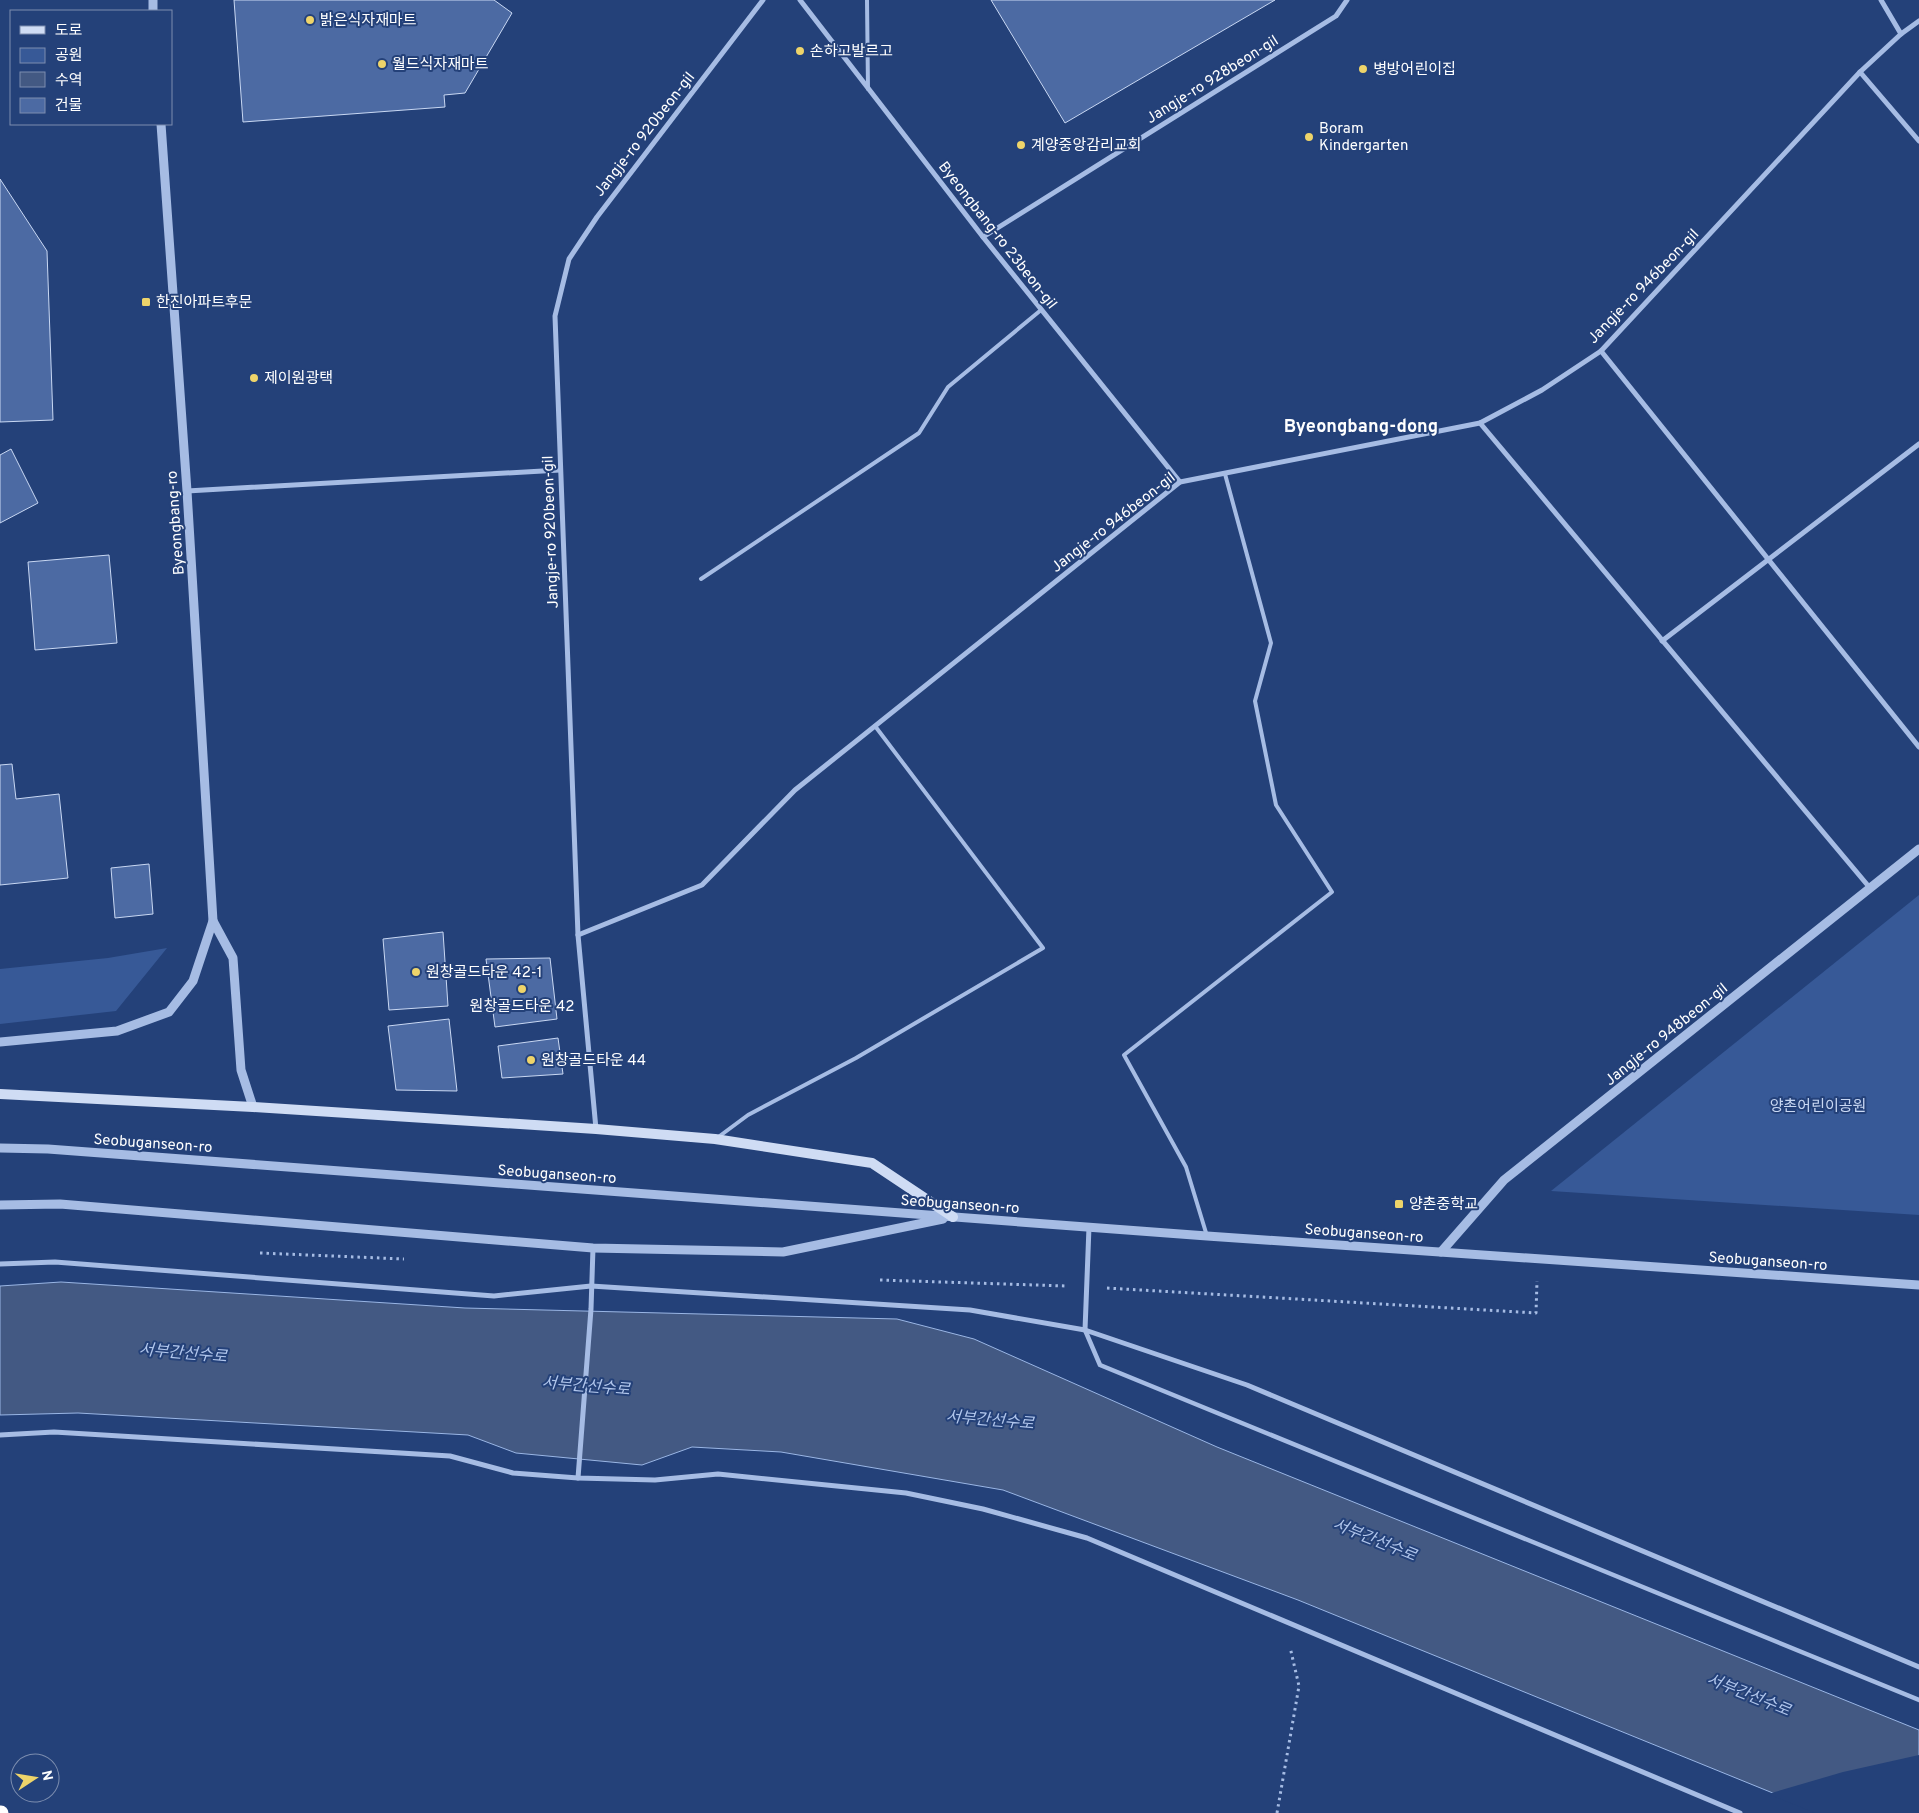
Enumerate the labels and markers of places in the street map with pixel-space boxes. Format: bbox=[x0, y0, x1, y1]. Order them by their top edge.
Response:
place label: 밝은식자재마트 bbox=[320, 12, 417, 31]
marker: 밝은식자재마트 bbox=[304, 14, 316, 26]
place label: 손하고발르고 bbox=[810, 43, 893, 62]
marker: 손하고발르고 bbox=[794, 45, 806, 57]
place label: 월드식자재마트 bbox=[392, 56, 489, 75]
marker: 월드식자재마트 bbox=[376, 58, 388, 70]
place label: 병방어린이집 bbox=[1373, 61, 1456, 80]
marker: 병방어린이집 bbox=[1357, 63, 1369, 75]
place label: Boram Kindergarten bbox=[1319, 120, 1408, 156]
marker: Boram Kindergarten bbox=[1303, 131, 1315, 143]
place label: 계양중앙감리교회 bbox=[1031, 137, 1141, 156]
marker: 계양중앙감리교회 bbox=[1015, 139, 1027, 151]
place label: 한진아파트후문 bbox=[156, 294, 253, 313]
marker: 한진아파트후문 bbox=[140, 296, 152, 308]
place label: 제이원광택 bbox=[264, 370, 333, 389]
marker: 제이원광택 bbox=[248, 372, 260, 384]
place label: 원창골드타운 42-1 bbox=[426, 964, 542, 983]
marker: 원창골드타운 42-1 bbox=[410, 966, 422, 978]
marker: 원창골드타운 42 bbox=[516, 983, 528, 995]
place label: 원창골드타운 42 bbox=[470, 998, 574, 1017]
place label: 원창골드타운 44 bbox=[541, 1052, 646, 1071]
marker: 원창골드타운 44 bbox=[525, 1054, 537, 1066]
place label: 양촌중학교 bbox=[1409, 1195, 1478, 1215]
marker: 양촌중학교 bbox=[1393, 1198, 1405, 1210]

